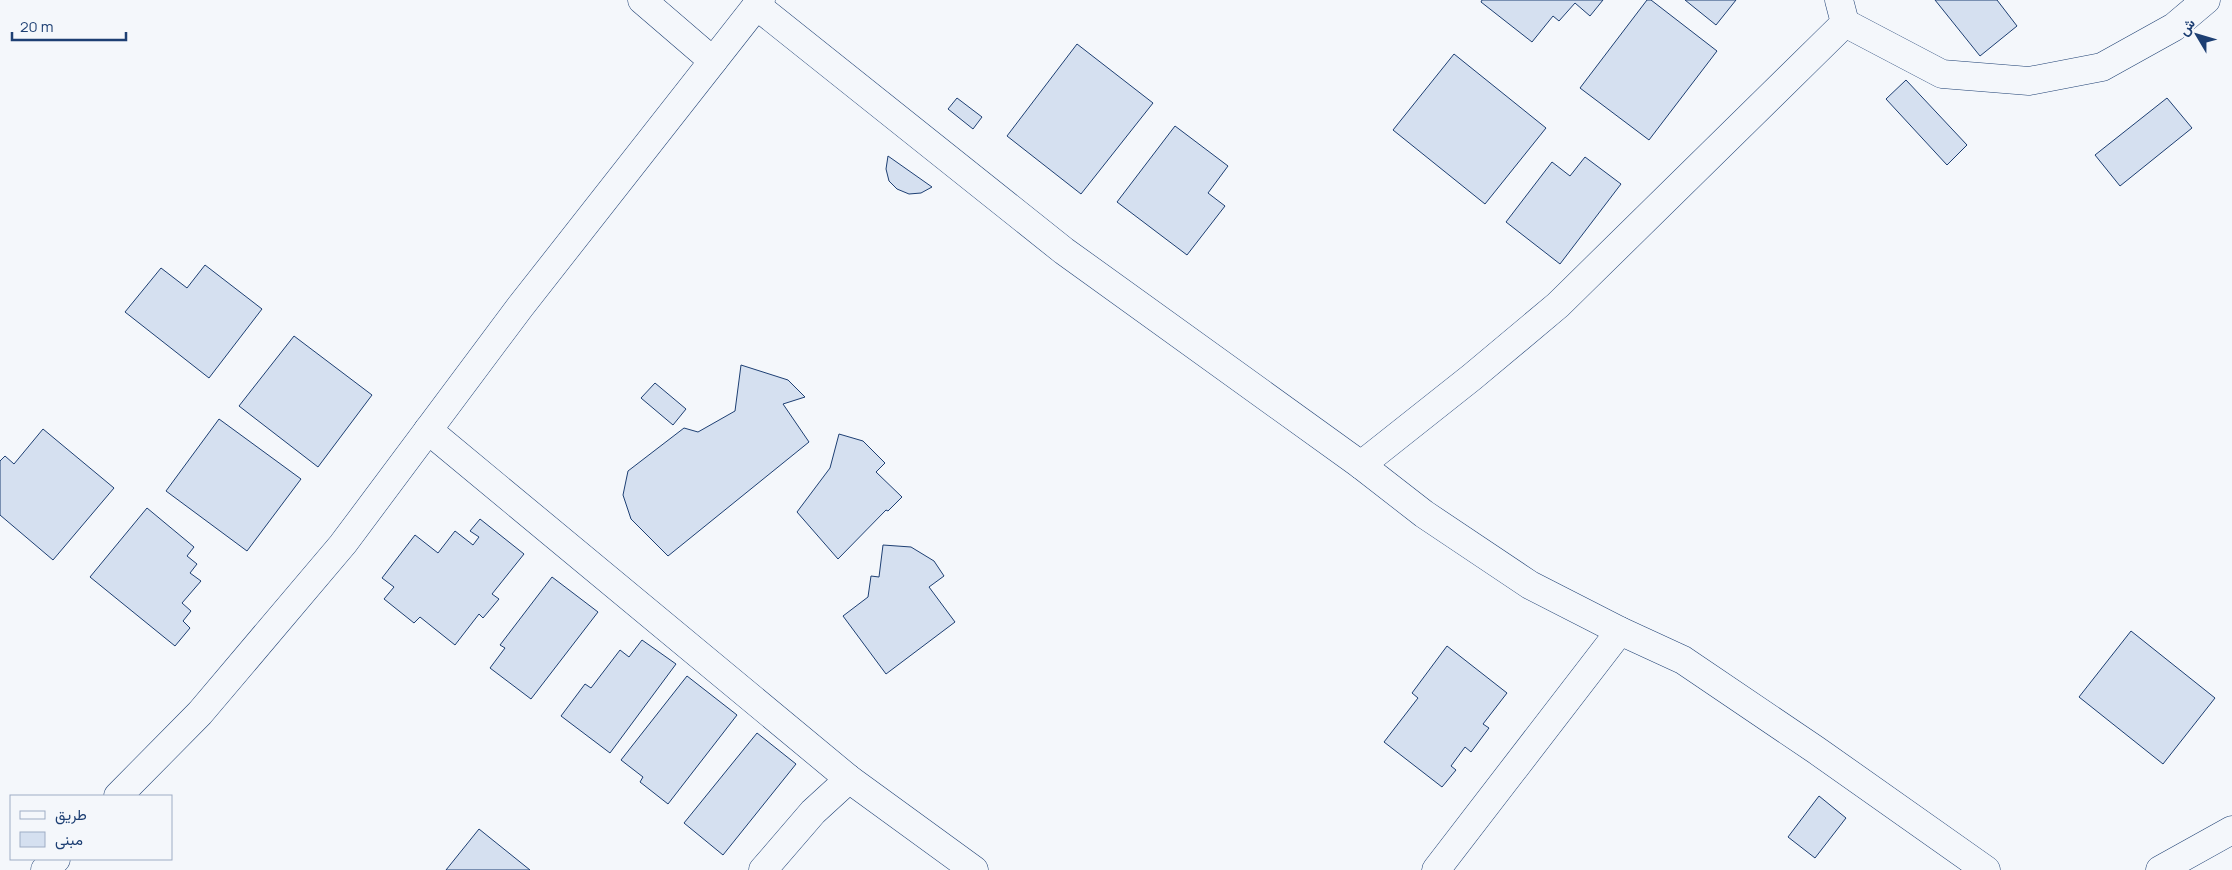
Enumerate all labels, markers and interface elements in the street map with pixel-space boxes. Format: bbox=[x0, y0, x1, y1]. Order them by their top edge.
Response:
scale bar bbox=[12, 10, 126, 42]
north arrow bbox=[2172, 10, 2222, 60]
text: ش bbox=[2174, 14, 2199, 39]
text: 20 m bbox=[20, 16, 53, 37]
legend bbox=[10, 795, 172, 860]
text: طريق bbox=[55, 804, 87, 825]
text: مبنى bbox=[55, 829, 83, 850]

